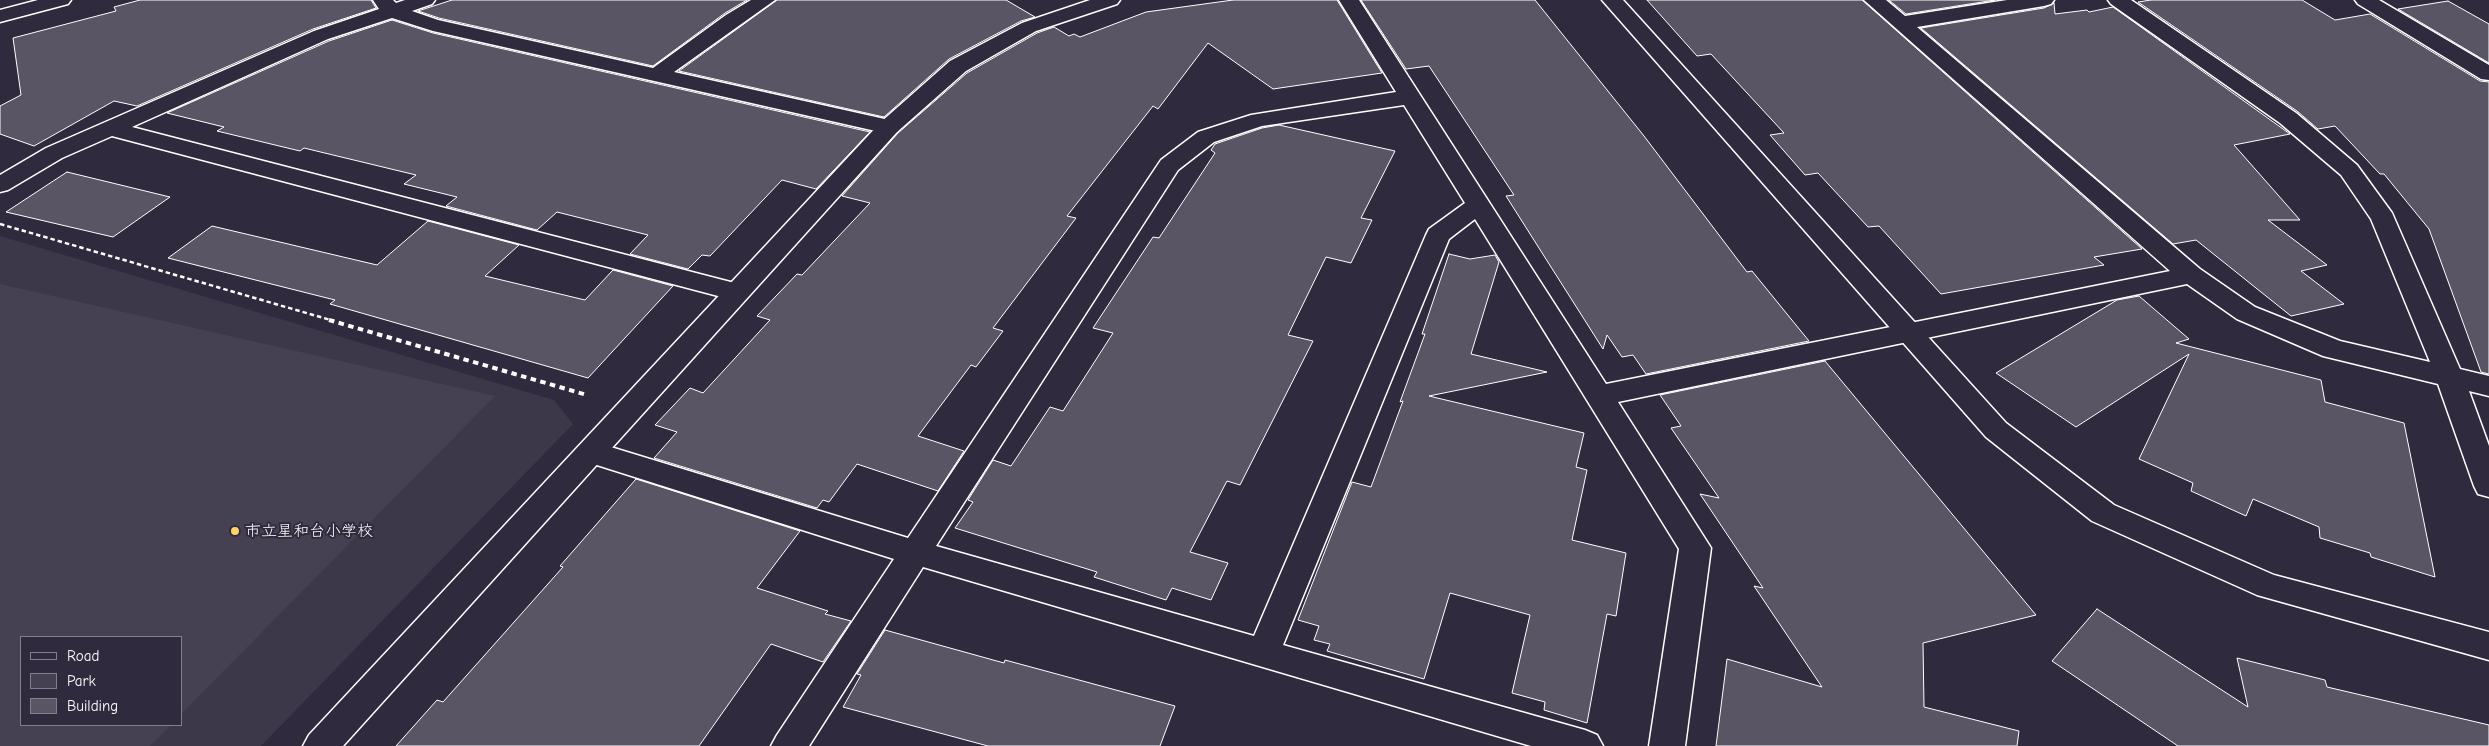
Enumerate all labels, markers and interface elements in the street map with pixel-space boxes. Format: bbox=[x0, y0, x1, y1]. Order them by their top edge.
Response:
place label: 市立星和台小学校 bbox=[245, 521, 373, 541]
marker: 市立星和台小学校 bbox=[229, 525, 241, 537]
legend bbox=[20, 636, 182, 726]
text: Road bbox=[67, 647, 99, 665]
text: Park bbox=[67, 672, 96, 690]
text: Building bbox=[67, 697, 118, 715]

